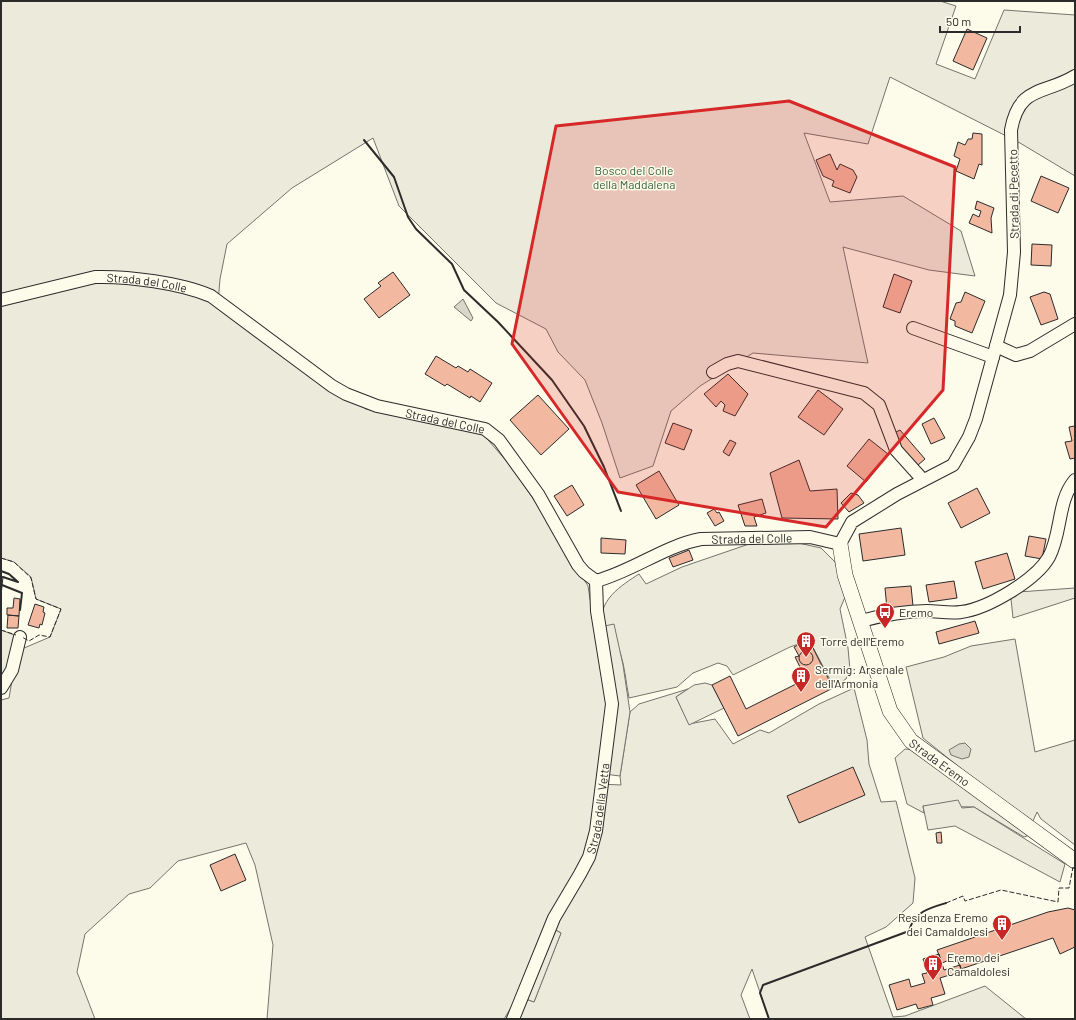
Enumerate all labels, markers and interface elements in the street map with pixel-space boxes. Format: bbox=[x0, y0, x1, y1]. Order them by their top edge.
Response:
scale bar bbox=[940, 8, 1020, 34]
text: 50 m bbox=[946, 14, 971, 28]
street label: Strada di Pecetto bbox=[1005, 149, 1021, 239]
park label: Bosco del Colle della Maddalena bbox=[593, 163, 675, 191]
street label: Strada del Colle bbox=[106, 270, 189, 295]
street label: Strada del Colle bbox=[404, 405, 486, 436]
street label: Strada del Colle bbox=[711, 530, 792, 546]
bus stop icon: Eremo bbox=[874, 601, 896, 629]
place label: Eremo bbox=[899, 605, 933, 619]
building icon: Torre dell'Eremo bbox=[795, 630, 817, 658]
place label: Torre dell'Eremo bbox=[820, 634, 904, 648]
place label: Sermig: Arsenale dell'Armonia bbox=[815, 662, 904, 690]
building icon: Sermig: Arsenale dell'Armonia bbox=[790, 665, 812, 693]
street label: Strada Eremo bbox=[907, 735, 973, 789]
street label: Strada della Vetta bbox=[583, 762, 612, 855]
place label: Residenza Eremo dei Camaldolesi bbox=[898, 910, 988, 938]
building icon: Residenza Eremo dei Camaldolesi bbox=[991, 913, 1013, 941]
place label: Eremo dei Camaldolesi bbox=[947, 950, 1010, 978]
building icon: Eremo dei Camaldolesi bbox=[922, 953, 944, 981]

